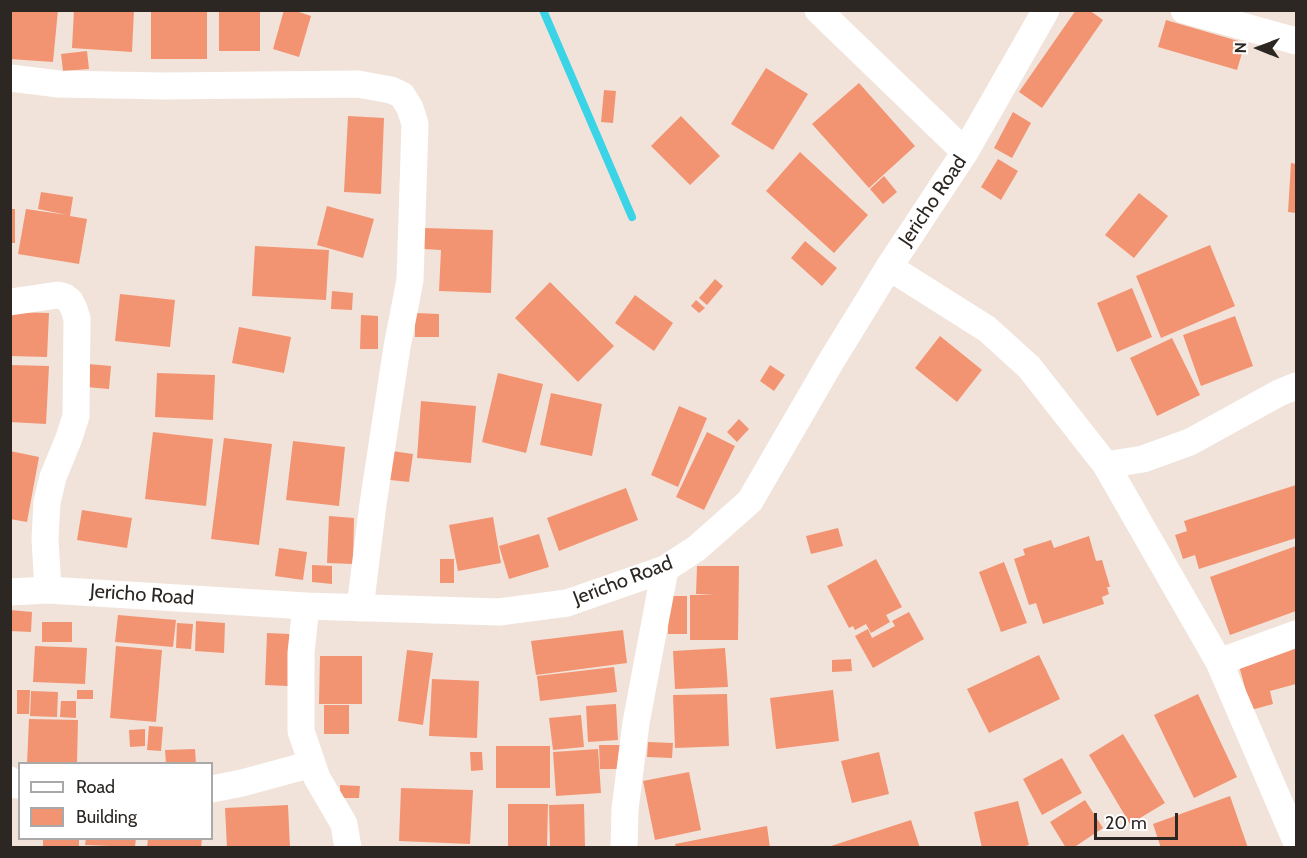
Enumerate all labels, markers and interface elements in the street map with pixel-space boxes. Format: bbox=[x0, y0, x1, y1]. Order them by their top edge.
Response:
north arrow bbox=[1229, 18, 1289, 78]
text: N bbox=[1231, 42, 1250, 53]
street label: Jericho Road bbox=[894, 151, 972, 251]
street label: Jericho Road bbox=[570, 551, 676, 611]
street label: Jericho Road bbox=[89, 579, 195, 611]
legend bbox=[18, 762, 213, 840]
text: Road bbox=[76, 776, 115, 798]
scale bar bbox=[1097, 801, 1181, 839]
text: Building bbox=[76, 806, 137, 828]
text: 20 m bbox=[1105, 812, 1147, 834]

